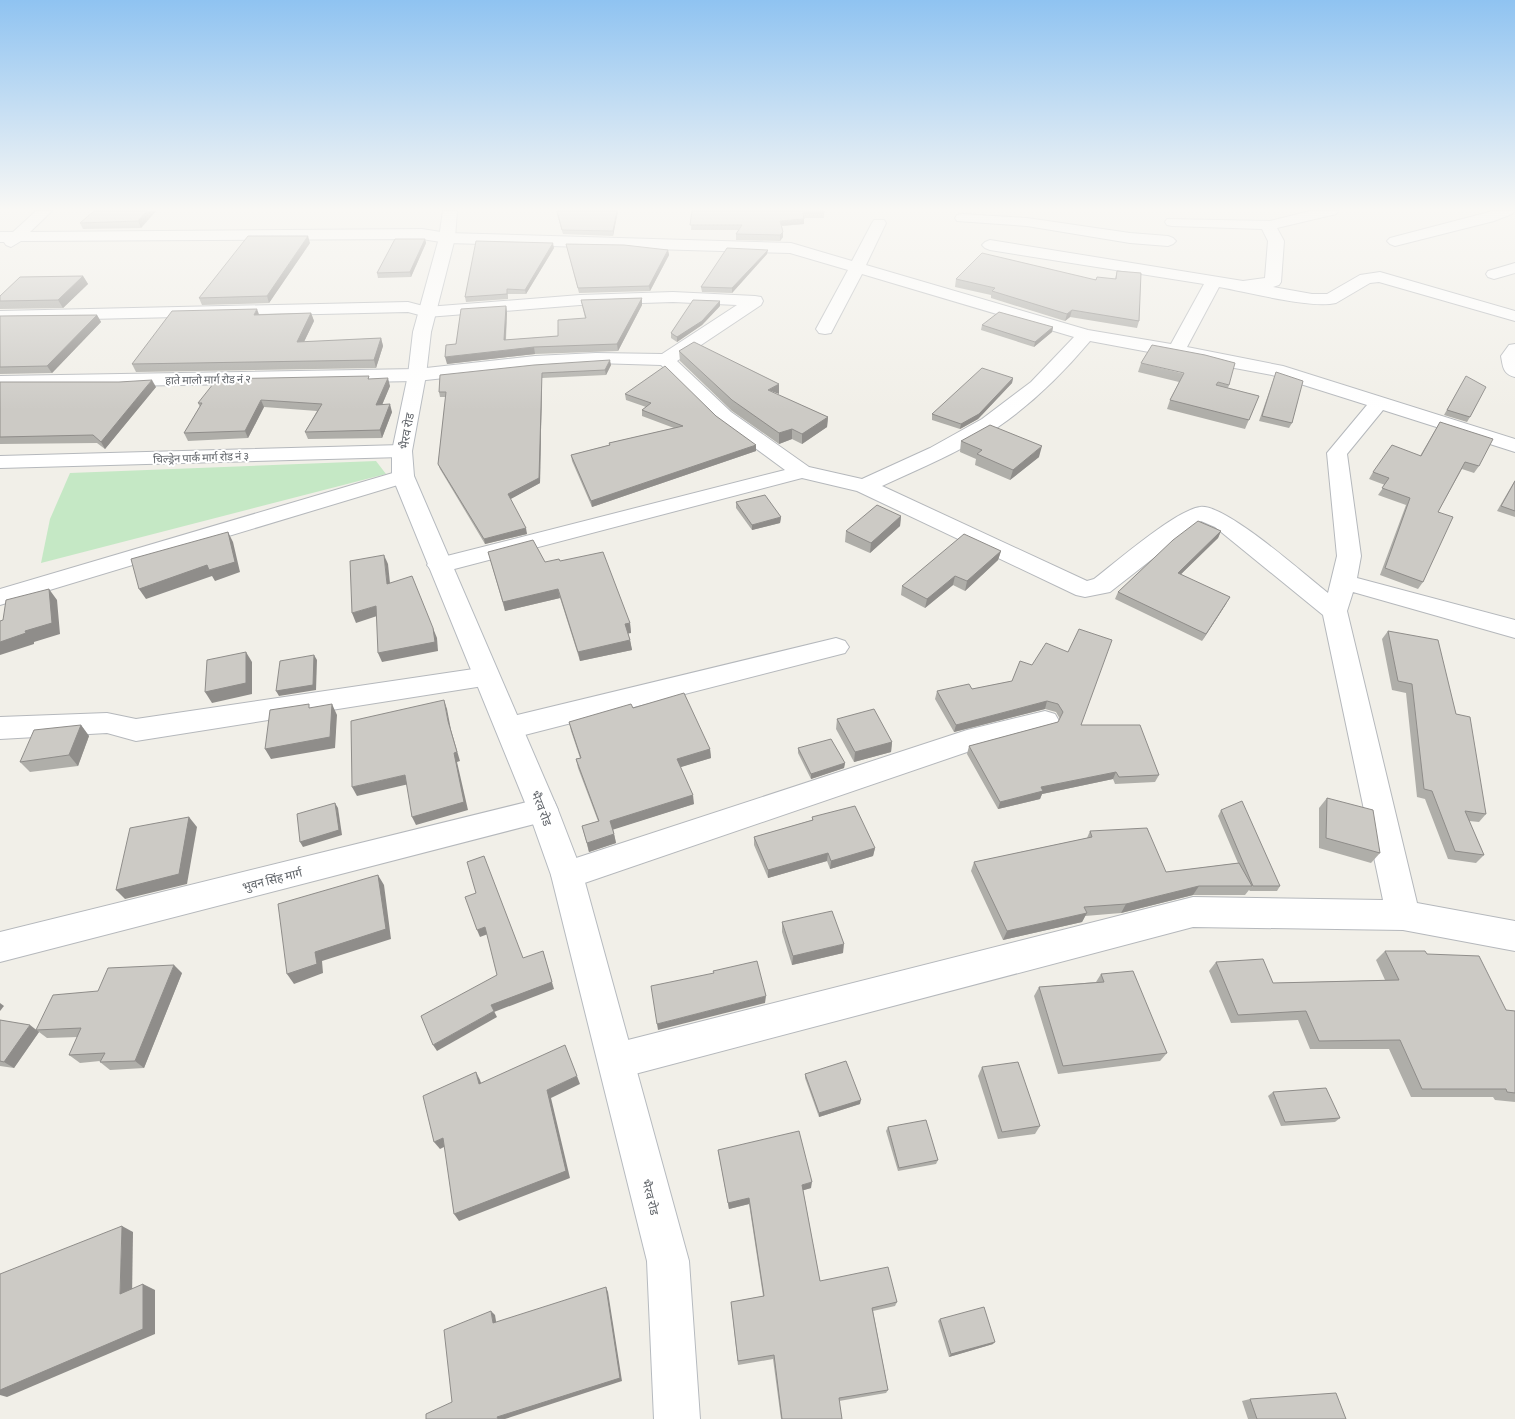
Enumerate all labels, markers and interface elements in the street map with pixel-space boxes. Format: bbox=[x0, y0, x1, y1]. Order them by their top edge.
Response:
street label: हाते मालो मार्ग रोड नं २ bbox=[165, 372, 251, 386]
street label: भैरव रोड bbox=[396, 411, 416, 450]
street label: चिल्ड्रेन पार्क मार्ग रोड नं ३ bbox=[153, 449, 249, 466]
street label: भैरव रोड bbox=[529, 788, 556, 828]
street label: भुवन सिंह मार्ग bbox=[241, 865, 305, 895]
street label: भैरव रोड bbox=[639, 1177, 663, 1217]

